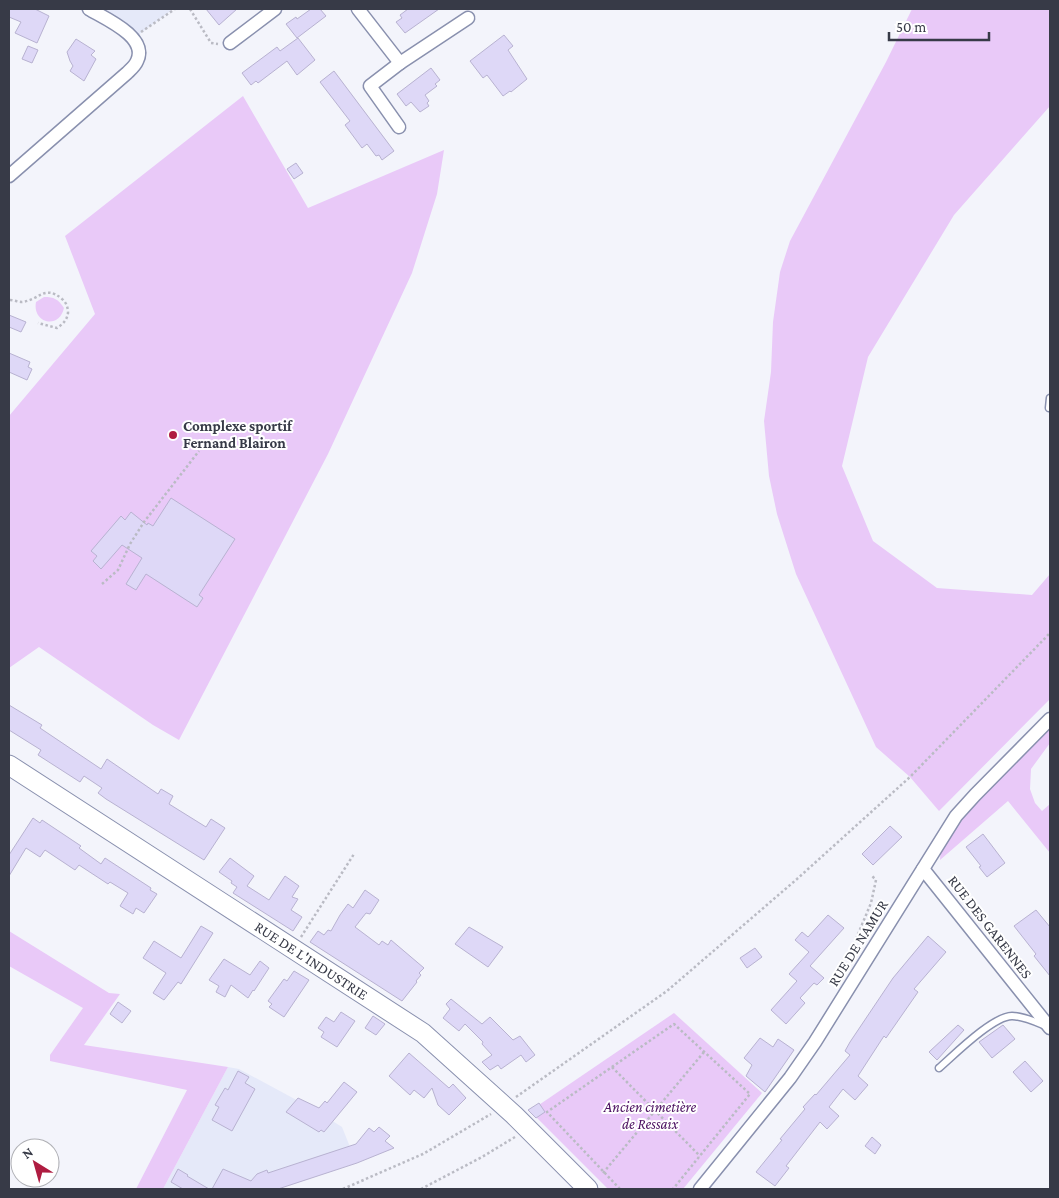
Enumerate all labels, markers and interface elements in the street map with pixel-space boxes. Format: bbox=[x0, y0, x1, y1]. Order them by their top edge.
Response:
scale bar bbox=[889, 10, 989, 42]
text: 50 m bbox=[896, 19, 926, 35]
place label: Complexe sportif Fernand Blairon bbox=[183, 418, 293, 451]
marker: Complexe sportif Fernand Blairon bbox=[167, 429, 179, 441]
street label: RUE DES GARENNES bbox=[945, 872, 1035, 982]
street label: RUE DE NAMUR bbox=[825, 896, 891, 989]
street label: RUE DE L'INDUSTRIE bbox=[252, 918, 371, 1003]
park label: Ancien cimetière de Ressaix bbox=[603, 1099, 696, 1132]
north arrow bbox=[10, 1138, 60, 1188]
text: N bbox=[19, 1143, 36, 1162]

